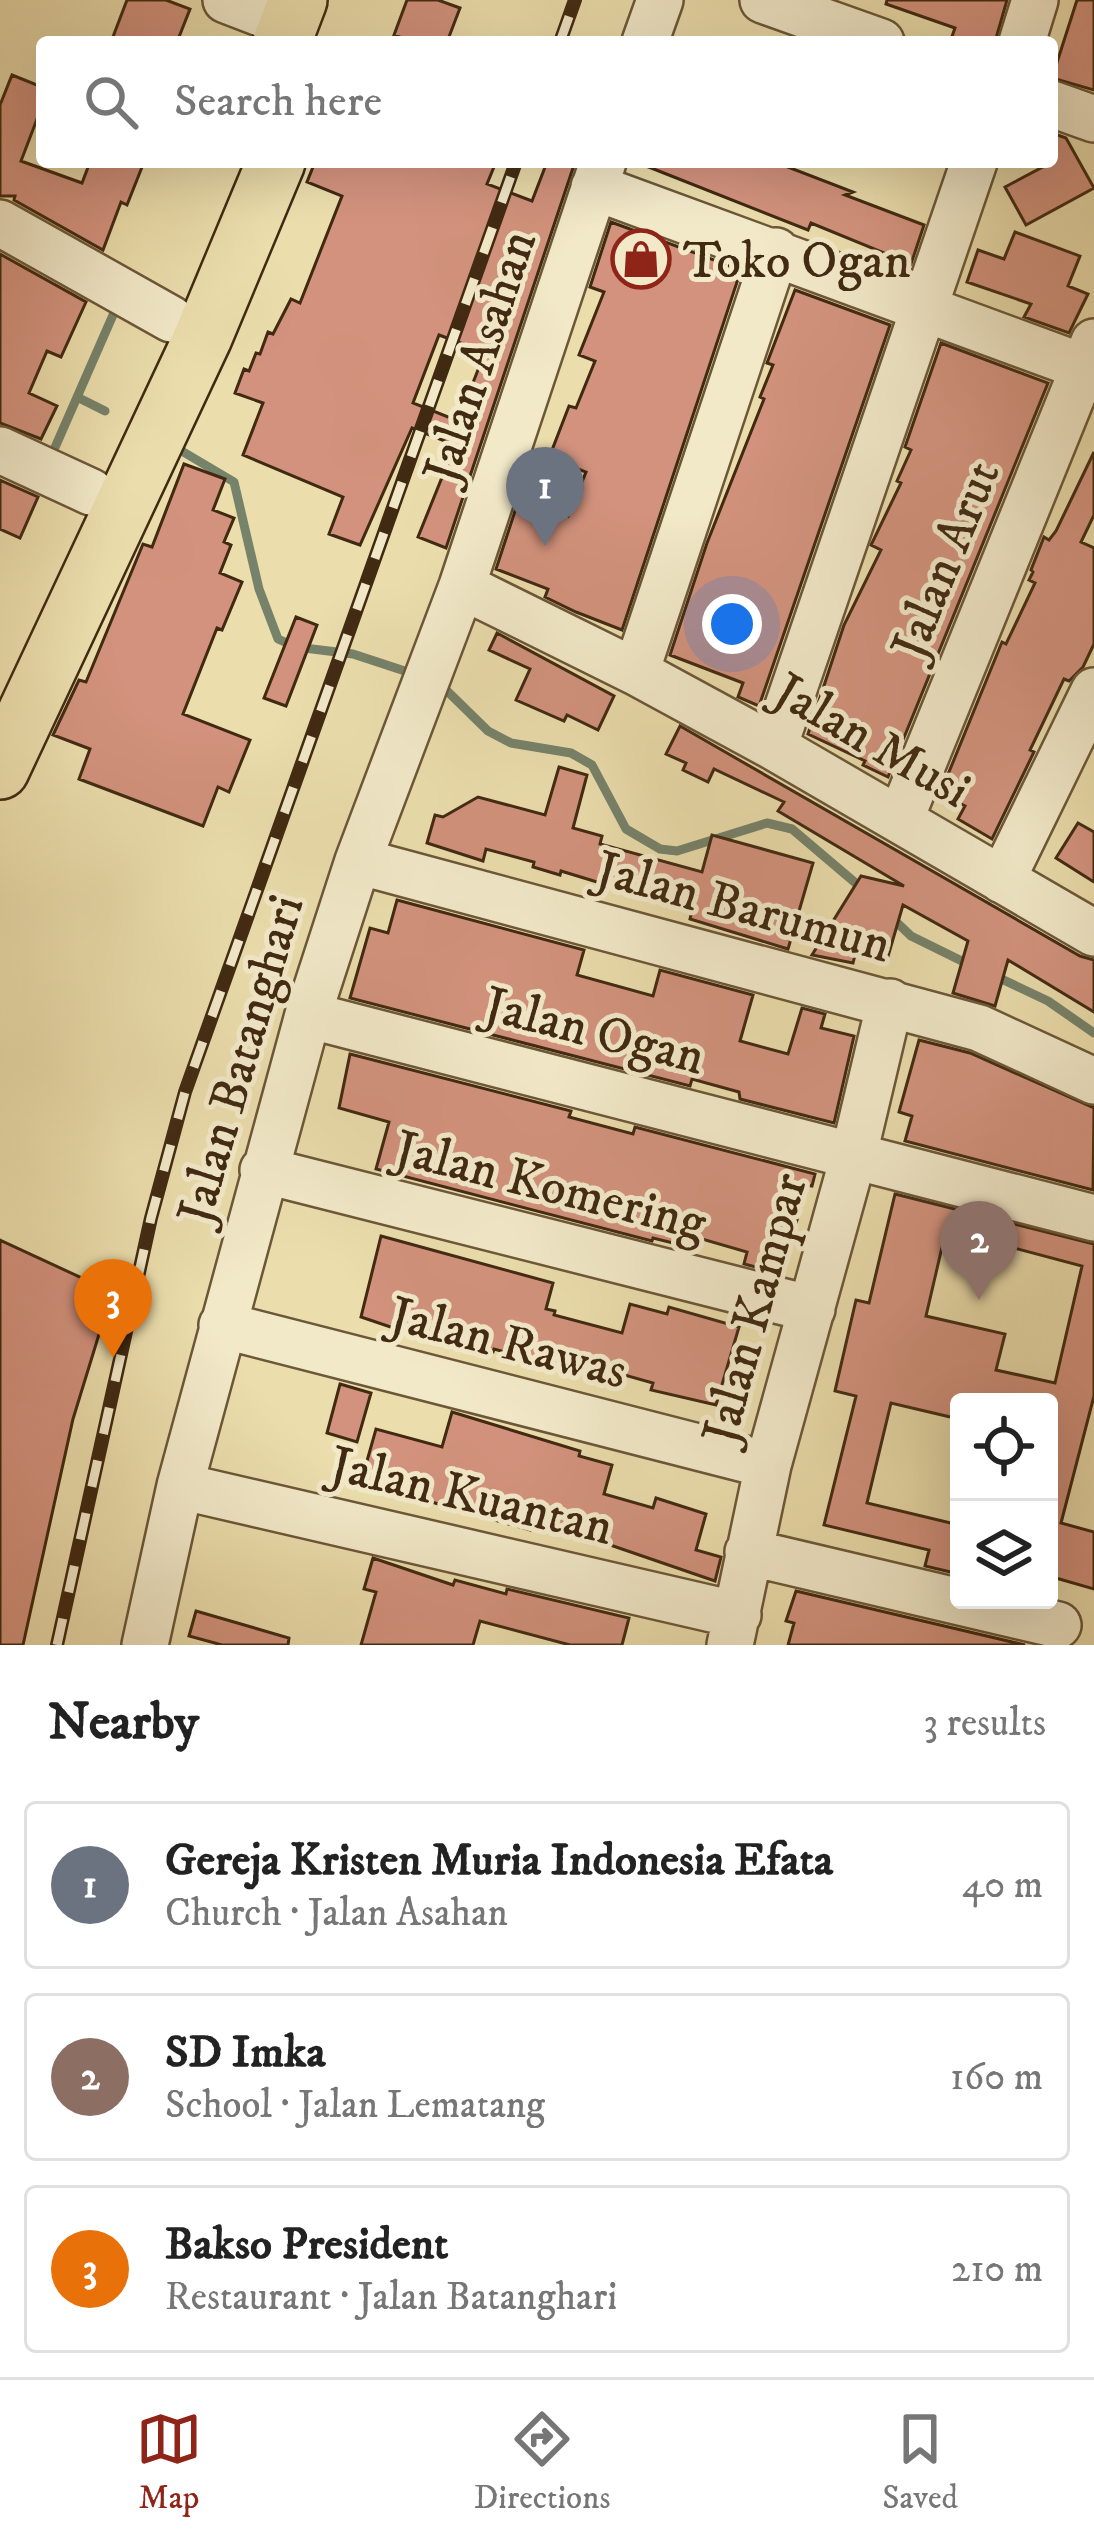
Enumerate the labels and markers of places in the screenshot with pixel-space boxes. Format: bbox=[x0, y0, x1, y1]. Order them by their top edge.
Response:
shop icon: Toko Ogan bbox=[610, 228, 672, 290]
place label: Toko Ogan bbox=[683, 230, 911, 294]
pin: 1 bbox=[506, 447, 584, 546]
pin: 2 bbox=[940, 1201, 1018, 1300]
pin: 3 bbox=[74, 1259, 152, 1358]

